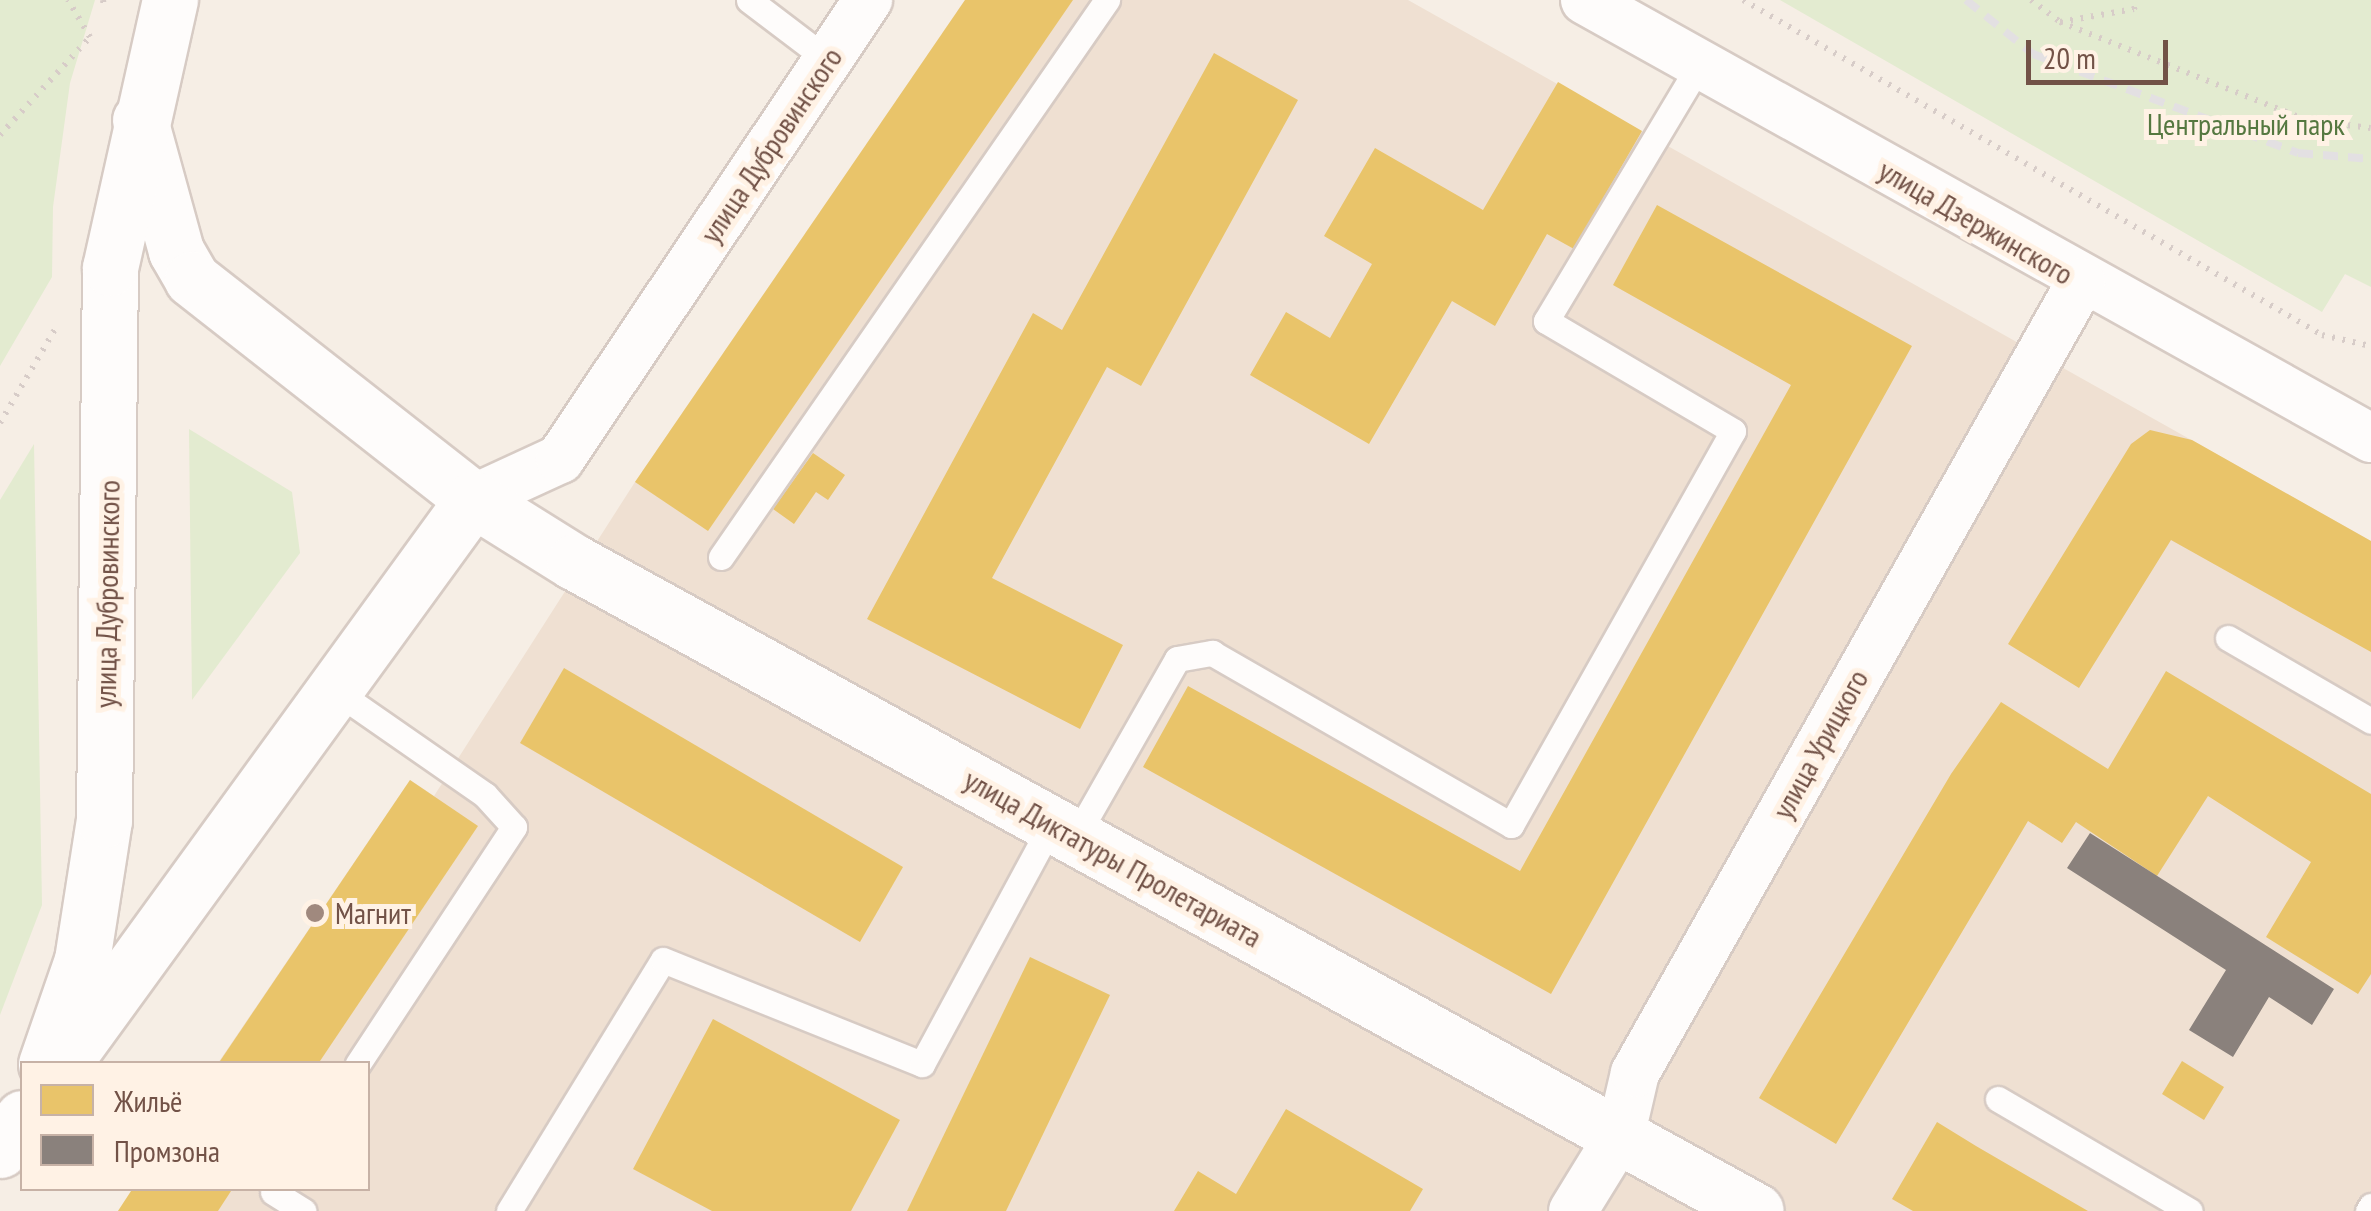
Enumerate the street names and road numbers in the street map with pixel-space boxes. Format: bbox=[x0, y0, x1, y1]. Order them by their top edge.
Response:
street label: улица Дубровинского bbox=[692, 40, 850, 250]
street label: улица Дзержинского bbox=[1872, 152, 2080, 292]
street label: улица Дубровинского bbox=[87, 479, 127, 709]
street label: улица Урицкого bbox=[1764, 663, 1876, 825]
street label: улица Диктатуры Пролетариата bbox=[958, 761, 1268, 955]

